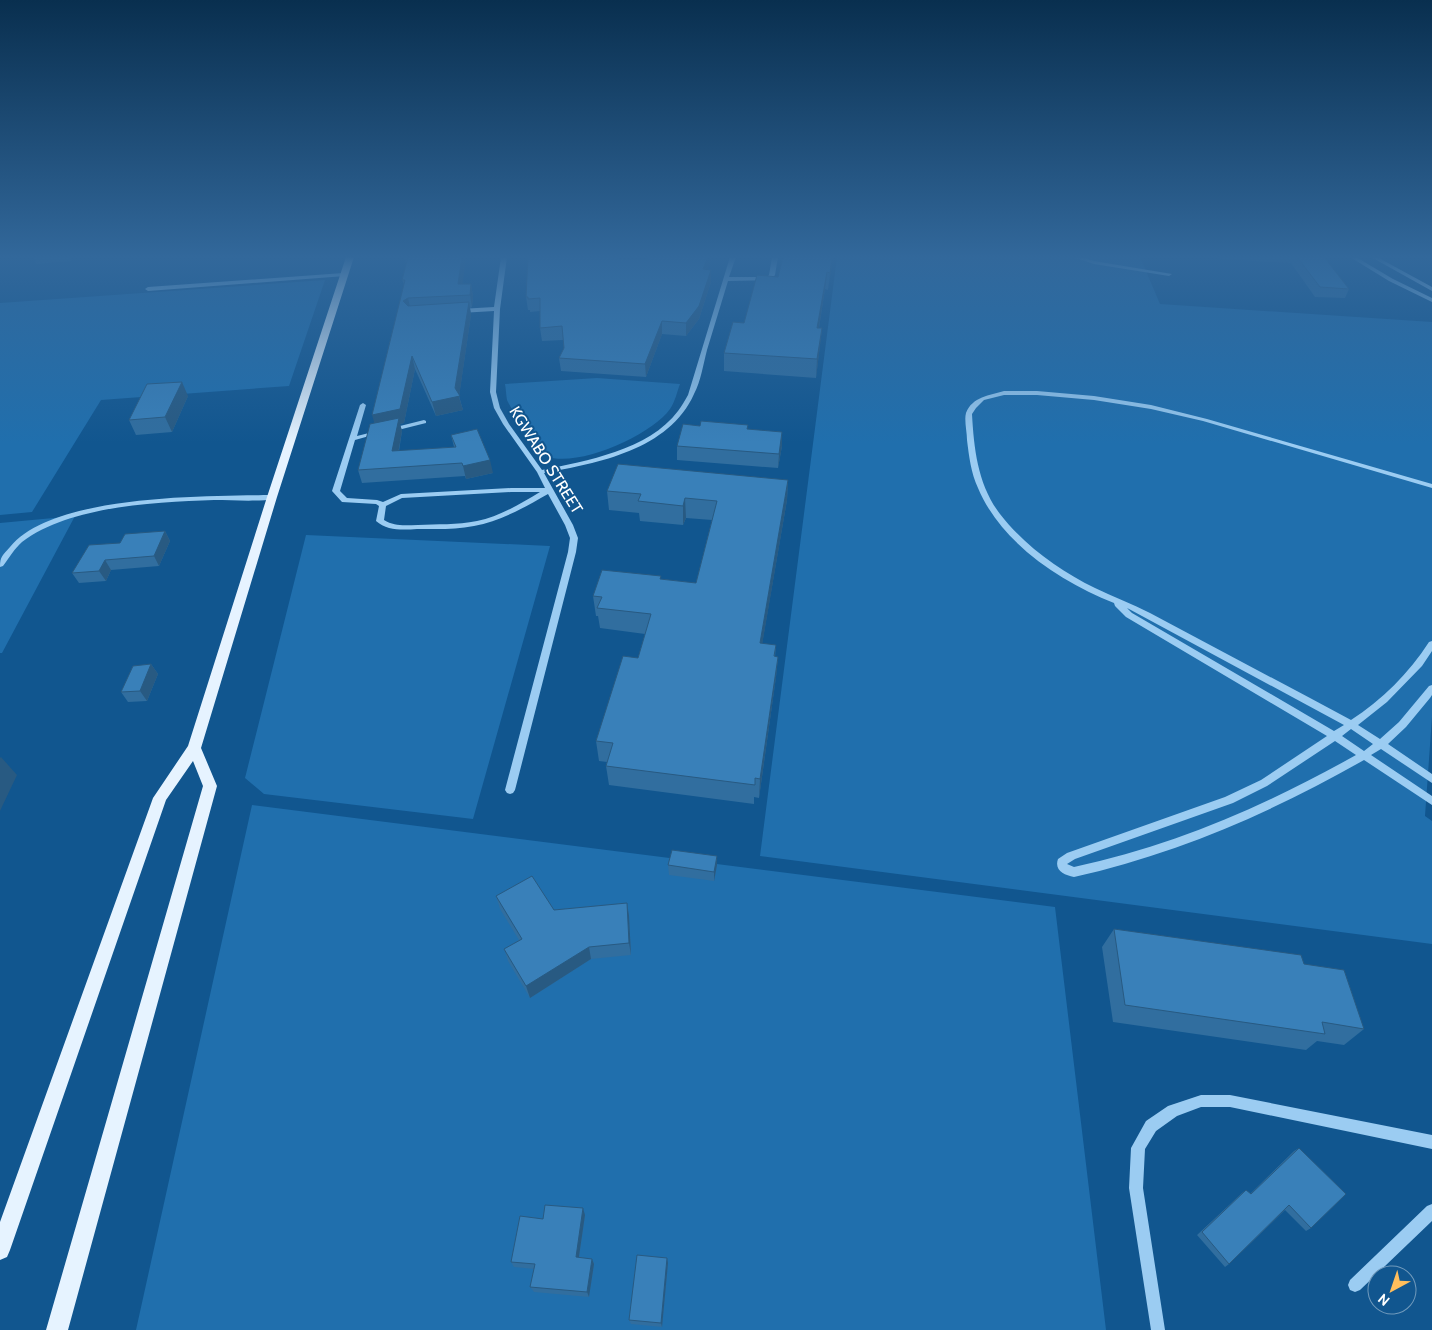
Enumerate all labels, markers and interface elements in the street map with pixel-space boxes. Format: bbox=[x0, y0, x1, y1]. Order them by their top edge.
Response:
street label: KGWABO STREET bbox=[505, 403, 587, 518]
north arrow bbox=[1367, 1265, 1417, 1315]
text: N bbox=[1374, 1290, 1393, 1310]

